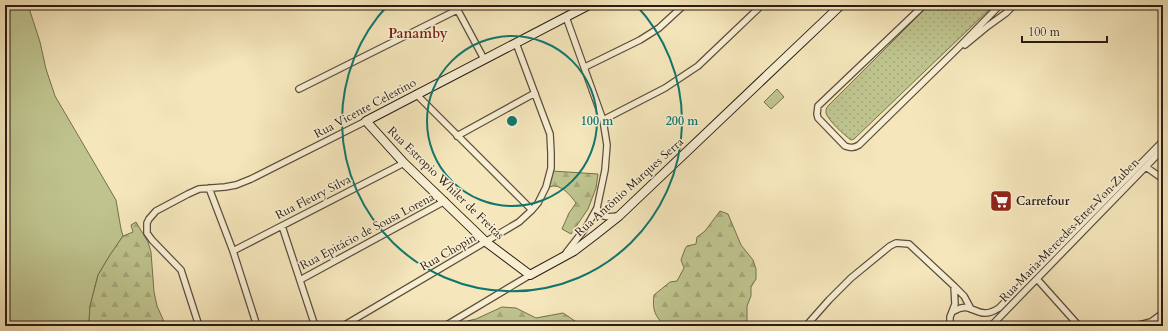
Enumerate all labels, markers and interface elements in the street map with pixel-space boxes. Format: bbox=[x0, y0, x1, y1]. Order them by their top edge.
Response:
scale bar bbox=[1022, 18, 1107, 44]
district label: Panamby bbox=[388, 24, 448, 43]
text: 100 m bbox=[1028, 24, 1061, 40]
street label: Rua Vicente Celestino bbox=[311, 74, 419, 142]
text: 100 m bbox=[581, 113, 614, 129]
text: 200 m bbox=[666, 113, 699, 129]
centre of rings bbox=[505, 114, 519, 128]
street label: Rua Estropio Whiler de Freitas bbox=[384, 123, 508, 243]
street label: Rua Antônio Marques Serra bbox=[571, 133, 687, 240]
street label: Rua Maria Mercedes Etter Von Zuben bbox=[996, 154, 1142, 305]
street label: Rua Fleury Silva bbox=[272, 171, 354, 223]
street label: Rua Epitácio de Sousa Lorena bbox=[297, 188, 438, 273]
supermarket icon: Carrefour bbox=[988, 188, 1014, 214]
place label: Carrefour bbox=[1016, 193, 1070, 209]
street label: Rua Chopin bbox=[417, 229, 479, 274]

